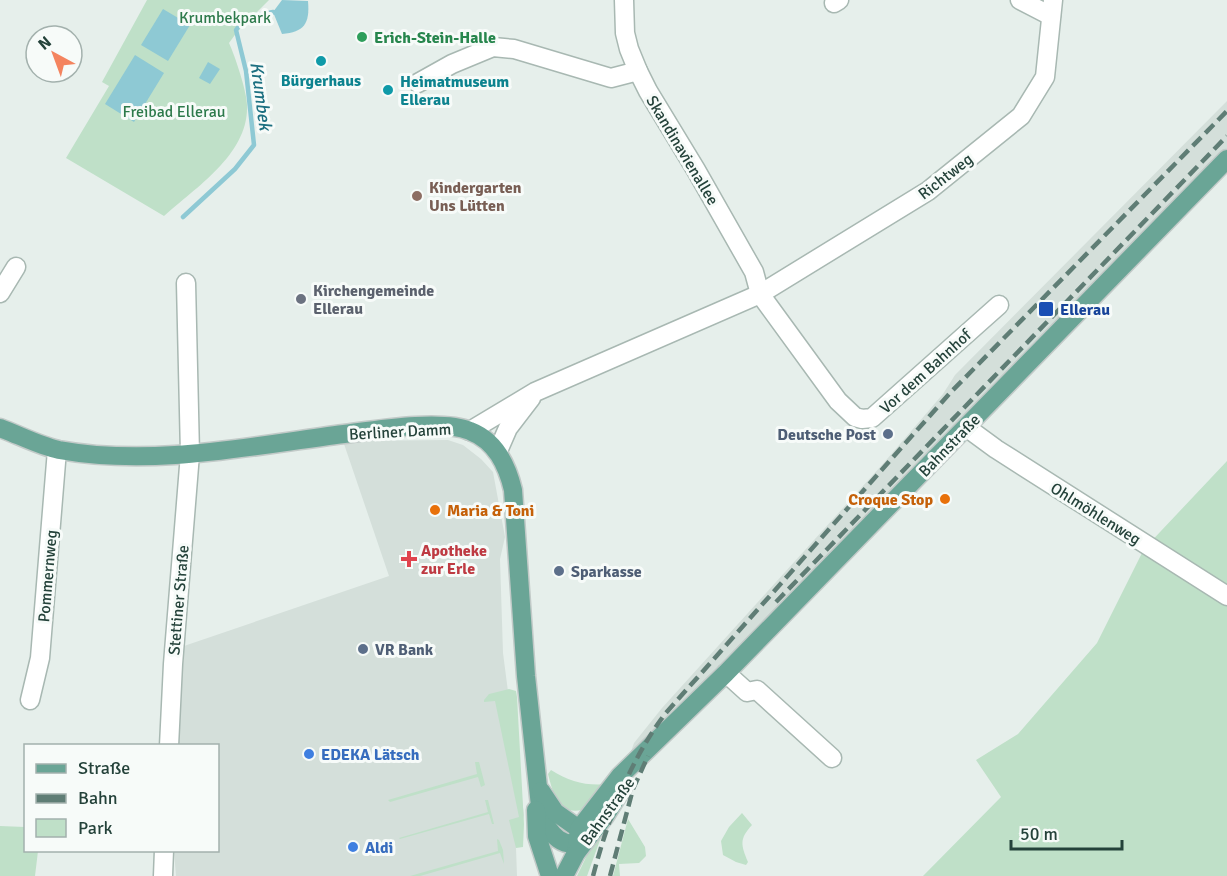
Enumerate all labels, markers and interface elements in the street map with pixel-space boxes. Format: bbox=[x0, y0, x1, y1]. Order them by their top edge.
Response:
park label: Krumbekpark bbox=[179, 8, 271, 28]
north arrow bbox=[24, 24, 84, 84]
place label: Erich-Stein-Halle bbox=[374, 28, 496, 48]
marker: Erich-Stein-Halle bbox=[355, 30, 369, 44]
text: N bbox=[34, 32, 56, 55]
marker: Bürgerhaus bbox=[314, 54, 328, 68]
water label: Krumbek bbox=[245, 60, 277, 134]
place label: Bürgerhaus bbox=[281, 71, 361, 91]
place label: Heimatmuseum Ellerau bbox=[400, 72, 509, 110]
marker: Heimatmuseum Ellerau bbox=[381, 83, 395, 97]
street label: Skandinavienallee bbox=[642, 92, 723, 209]
park label: Freibad Ellerau bbox=[122, 102, 226, 122]
street label: Richtweg bbox=[914, 149, 977, 204]
place label: Kindergarten Uns Lütten bbox=[429, 178, 522, 216]
marker: Kindergarten Uns Lütten bbox=[410, 189, 424, 203]
place label: Kirchengemeinde Ellerau bbox=[313, 281, 434, 319]
marker: Kirchengemeinde Ellerau bbox=[294, 292, 308, 306]
marker: Ellerau bbox=[1037, 300, 1055, 318]
place label: Ellerau bbox=[1060, 300, 1110, 320]
street label: Vor dem Bahnhof bbox=[876, 325, 976, 418]
street label: Bahnstraße bbox=[915, 410, 985, 481]
street label: Berliner Damm bbox=[348, 419, 452, 445]
place label: Deutsche Post bbox=[777, 425, 876, 445]
marker: Deutsche Post bbox=[881, 427, 895, 441]
street label: Ohlmöhlenweg bbox=[1047, 478, 1144, 550]
place label: Croque Stop bbox=[848, 490, 933, 510]
marker: Croque Stop bbox=[938, 492, 952, 506]
place label: Maria & Toni bbox=[447, 501, 534, 521]
marker: Maria & Toni bbox=[428, 503, 442, 517]
street label: Pommernweg bbox=[34, 529, 62, 623]
place label: Apotheke zur Erle bbox=[421, 541, 487, 579]
street label: Stettiner Straße bbox=[164, 544, 194, 656]
marker: Apotheke zur Erle bbox=[402, 552, 416, 566]
place label: Sparkasse bbox=[571, 562, 642, 582]
marker: Sparkasse bbox=[552, 564, 566, 578]
place label: VR Bank bbox=[375, 640, 434, 660]
marker: VR Bank bbox=[356, 642, 370, 656]
legend bbox=[24, 744, 219, 852]
place label: EDEKA Lätsch bbox=[321, 745, 420, 765]
marker: EDEKA Lätsch bbox=[302, 747, 316, 761]
text: Straße bbox=[78, 757, 130, 779]
street label: Bahnstraße bbox=[576, 773, 639, 850]
text: Bahn bbox=[78, 787, 118, 809]
scale bar bbox=[1011, 813, 1122, 851]
text: Park bbox=[78, 817, 113, 839]
text: 50 m bbox=[1020, 823, 1058, 845]
place label: Aldi bbox=[365, 838, 393, 858]
marker: Aldi bbox=[346, 840, 360, 854]

